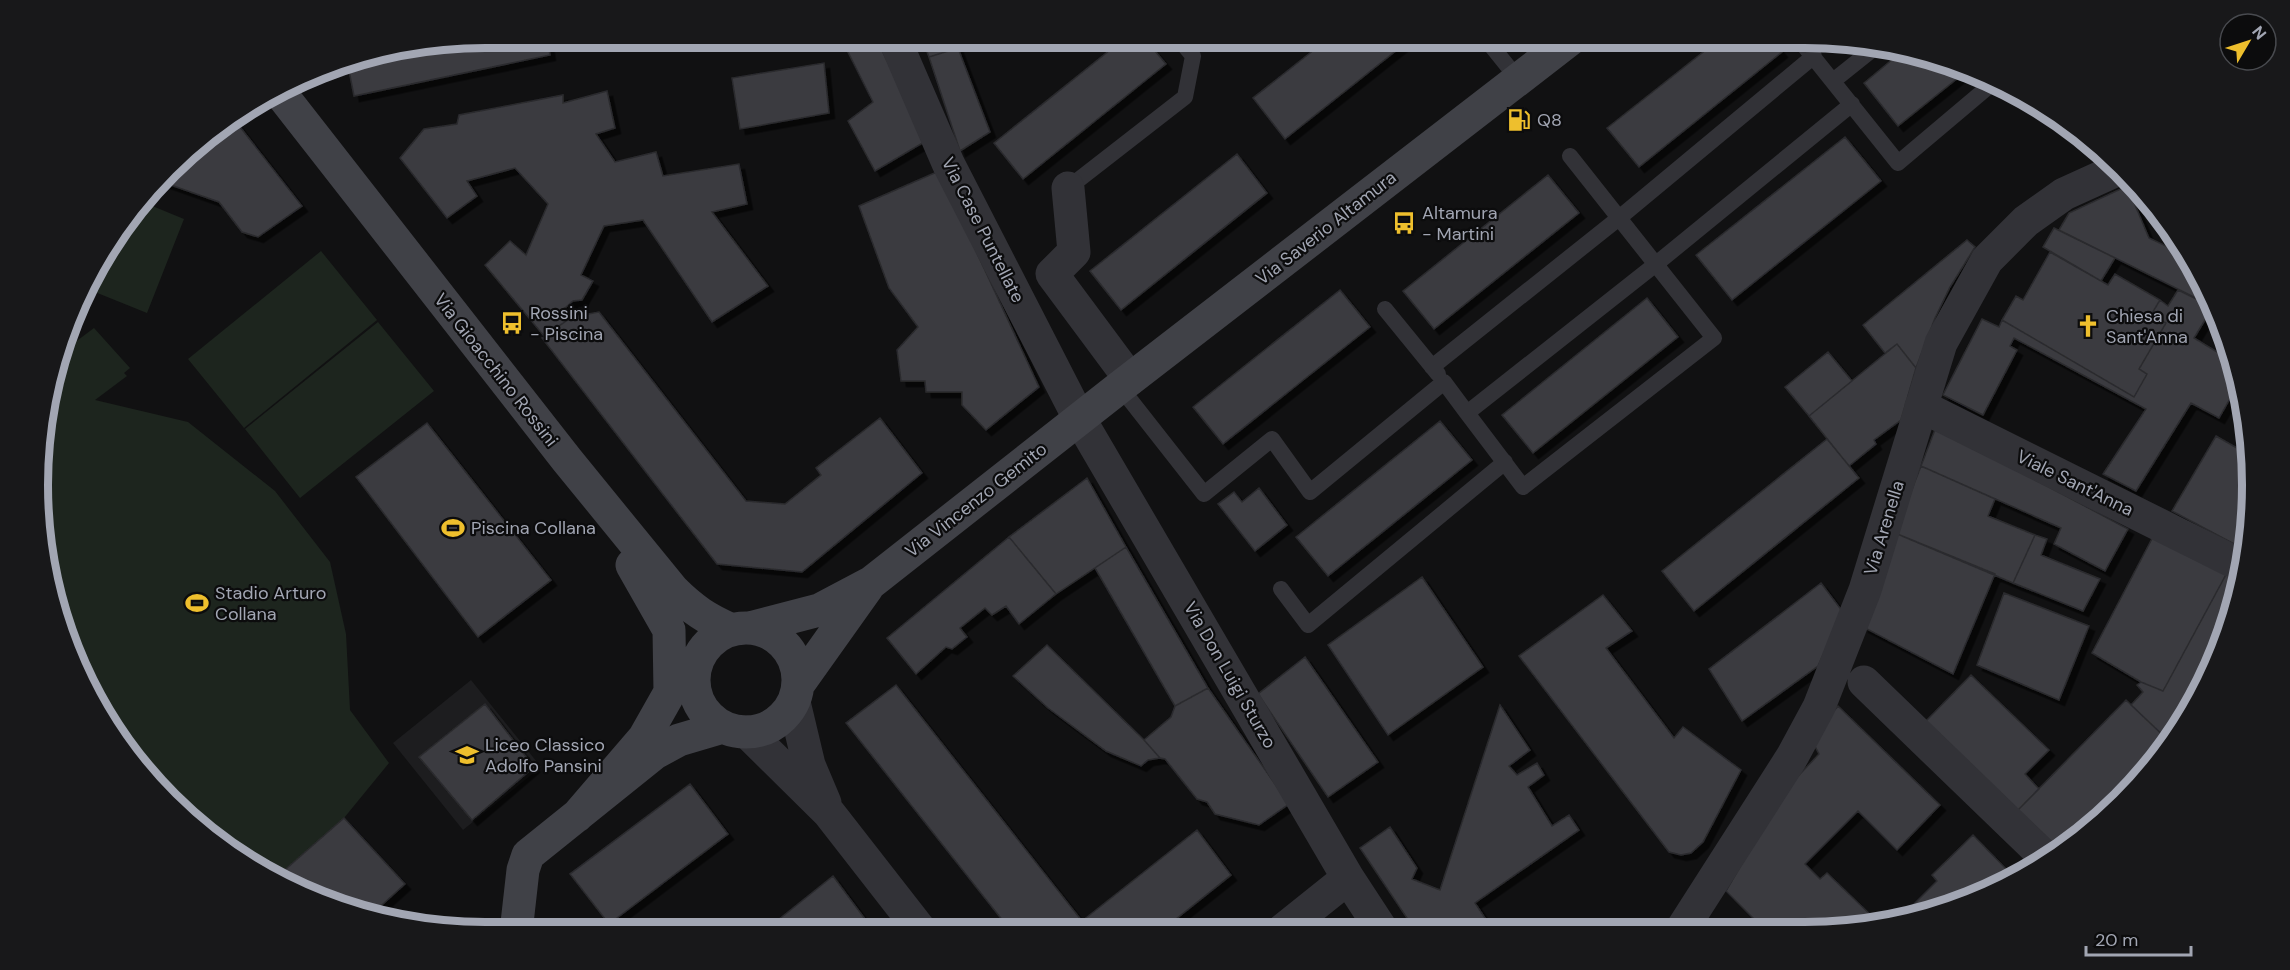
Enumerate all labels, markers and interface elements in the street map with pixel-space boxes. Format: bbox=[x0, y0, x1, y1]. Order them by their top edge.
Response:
north arrow bbox=[2218, 12, 2278, 72]
text: N bbox=[2247, 22, 2271, 44]
fuel station icon: Q8 bbox=[1506, 107, 1532, 133]
place label: Q8 bbox=[1537, 108, 1562, 132]
street label: Via Case Puntellate bbox=[936, 153, 1030, 307]
street label: Via Saverio Altamura bbox=[1251, 166, 1401, 290]
place label: Altamura - Martini bbox=[1422, 201, 1498, 246]
bus stop icon: Altamura - Martini bbox=[1391, 210, 1417, 236]
street label: Via Gioacchino Rossini bbox=[429, 288, 563, 452]
place label: Rossini - Piscina bbox=[530, 301, 603, 346]
place label: Chiesa di Sant'Anna bbox=[2106, 304, 2188, 349]
bus stop icon: Rossini - Piscina bbox=[499, 310, 525, 336]
church icon: Chiesa di Sant'Anna bbox=[2075, 313, 2101, 339]
street label: Via Vincenzo Gemito bbox=[900, 437, 1052, 563]
street label: Viale Sant'Anna bbox=[2013, 444, 2137, 522]
street label: Via Arenella bbox=[1858, 478, 1910, 578]
sports icon: Piscina Collana bbox=[440, 515, 466, 541]
place label: Piscina Collana bbox=[471, 516, 596, 540]
place label: Stadio Arturo Collana bbox=[215, 581, 326, 626]
sports icon: Stadio Arturo Collana bbox=[184, 590, 210, 616]
street label: Via Don Luigi Sturzo bbox=[1178, 597, 1282, 753]
place label: Liceo Classico Adolfo Pansini bbox=[485, 733, 605, 778]
school or university icon: Liceo Classico Adolfo Pansini bbox=[454, 742, 480, 768]
scale bar bbox=[2086, 919, 2191, 957]
text: 20 m bbox=[2095, 928, 2138, 952]

